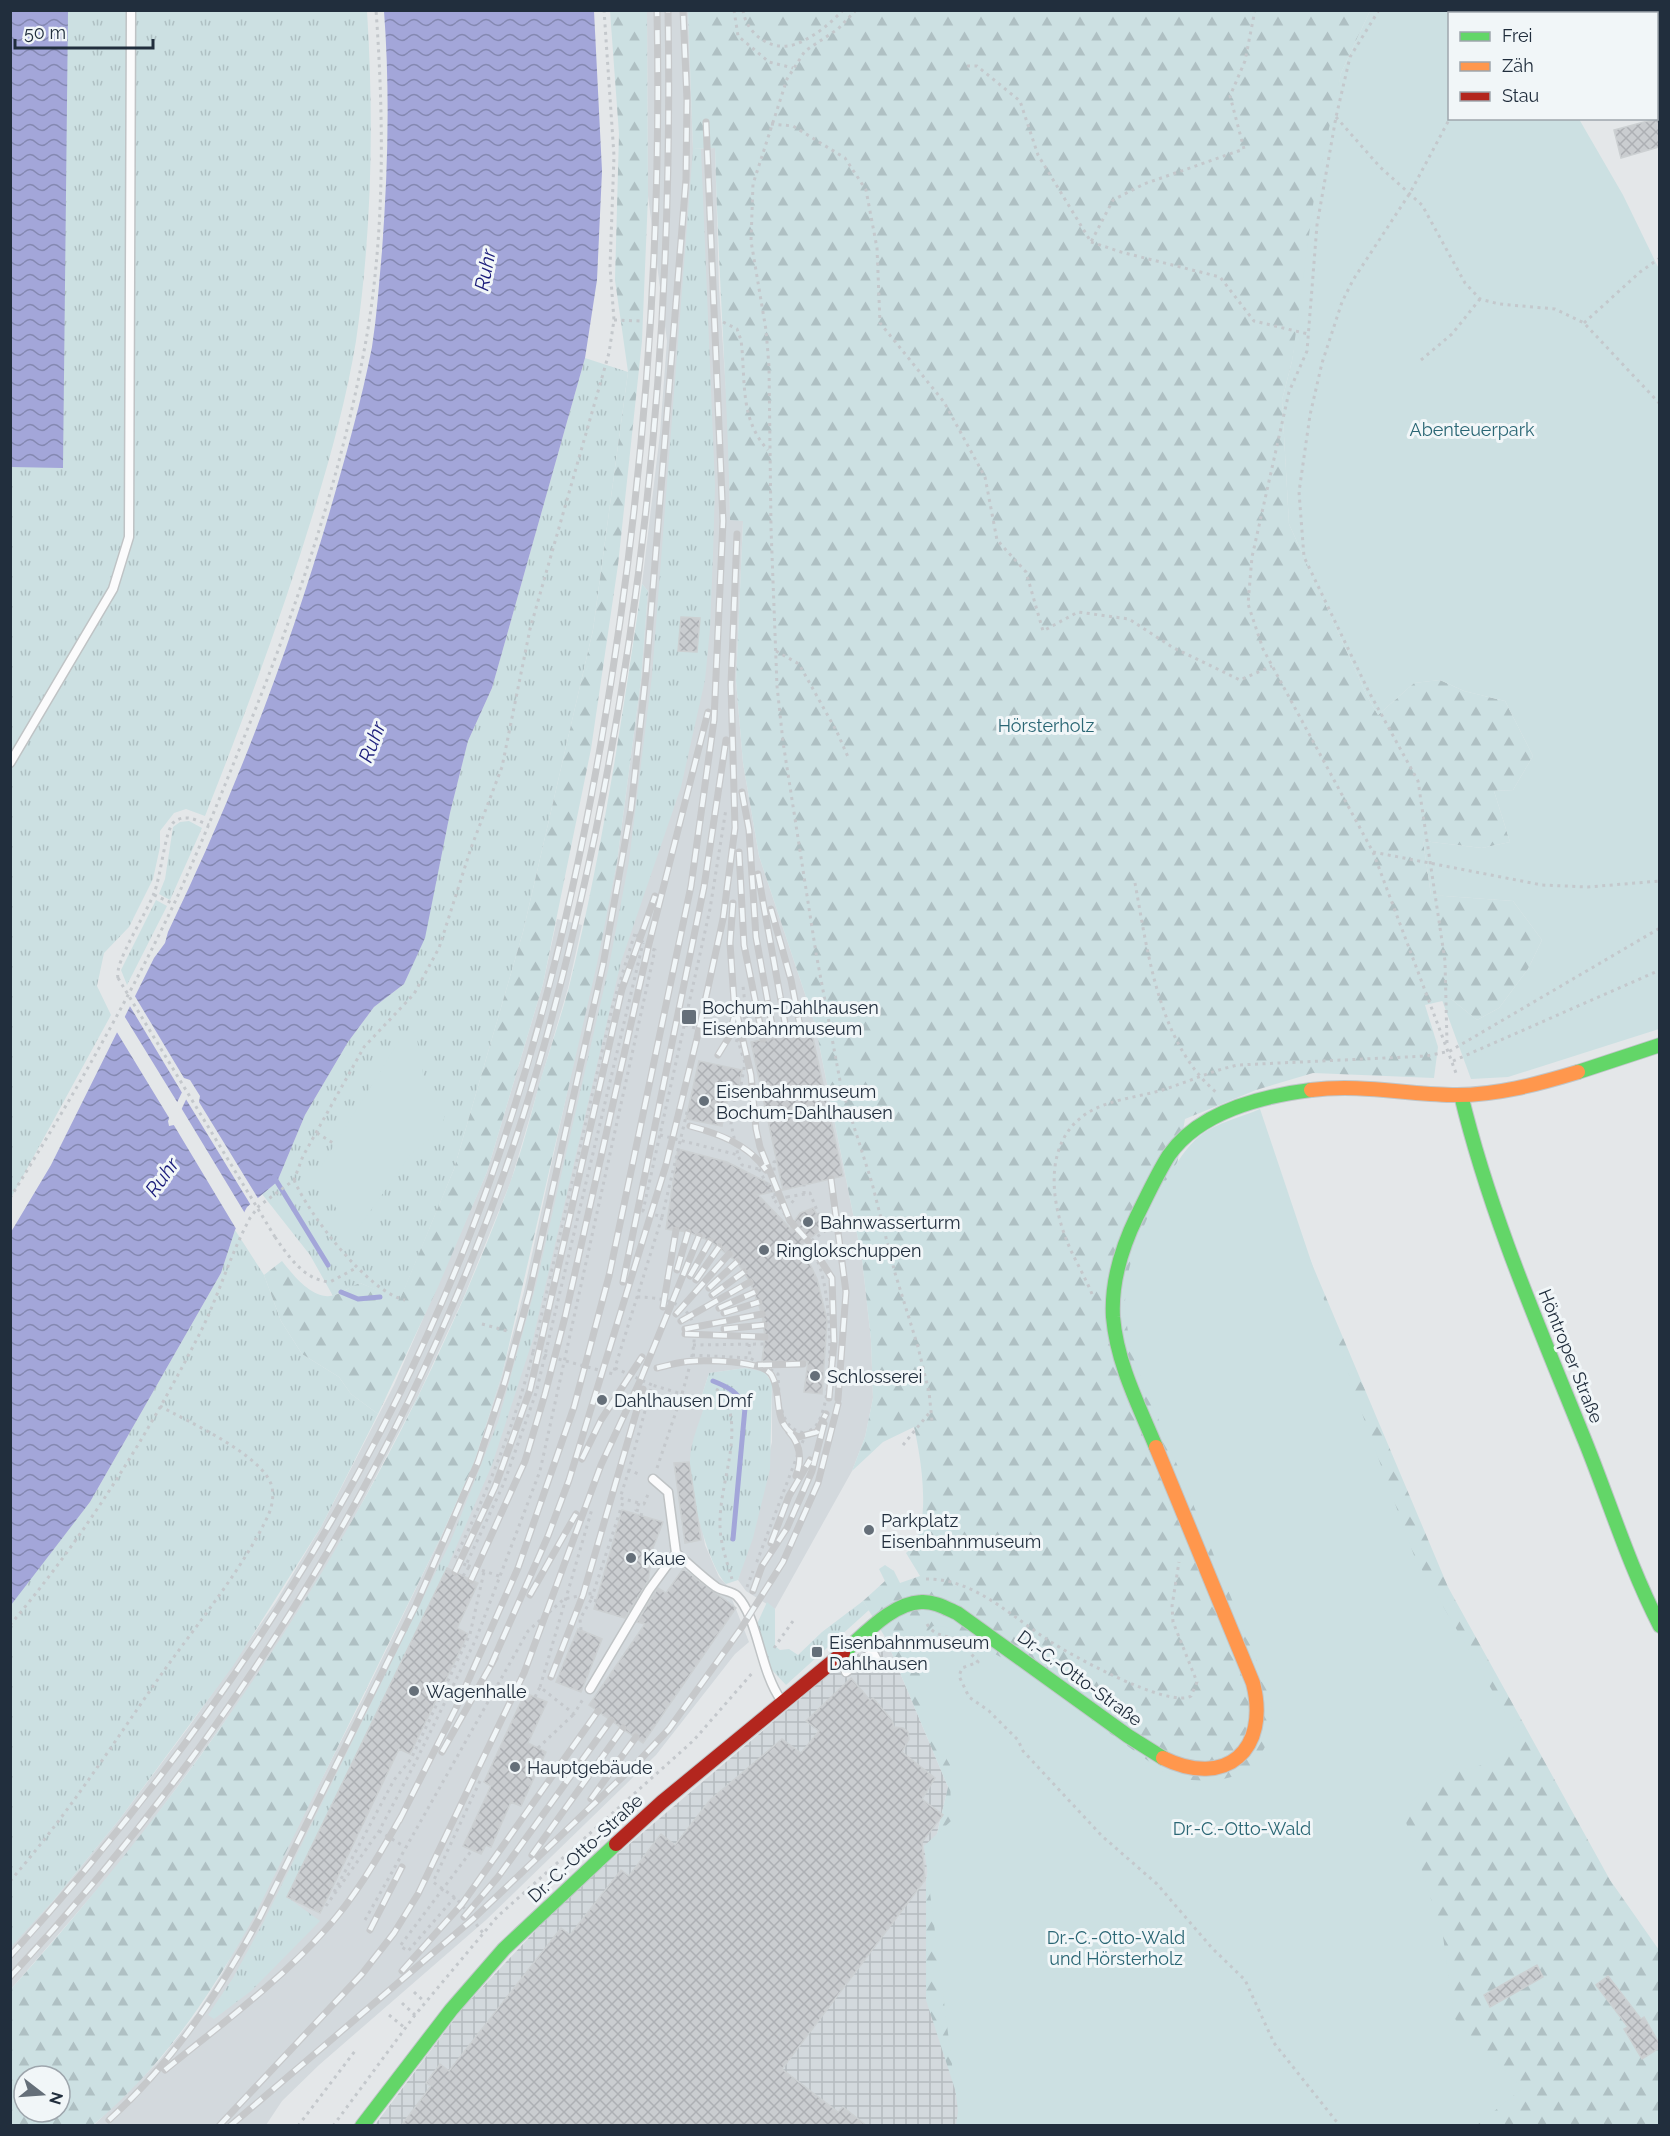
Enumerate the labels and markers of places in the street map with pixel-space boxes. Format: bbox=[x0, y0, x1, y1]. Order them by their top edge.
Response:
place label: Bochum-Dahlhausen Eisenbahnmuseum bbox=[702, 997, 879, 1039]
marker: Bochum-Dahlhausen Eisenbahnmuseum bbox=[680, 1008, 698, 1026]
place label: Eisenbahnmuseum Bochum-Dahlhausen bbox=[716, 1081, 893, 1123]
marker: Eisenbahnmuseum Bochum-Dahlhausen bbox=[697, 1094, 711, 1108]
place label: Bahnwasserturm bbox=[820, 1212, 961, 1233]
marker: Bahnwasserturm bbox=[801, 1215, 815, 1229]
place label: Ringlokschuppen bbox=[776, 1240, 921, 1261]
marker: Ringlokschuppen bbox=[757, 1243, 771, 1257]
place label: Schlosserei bbox=[827, 1366, 922, 1387]
marker: Schlosserei bbox=[808, 1369, 822, 1383]
place label: Dahlhausen Dmf bbox=[614, 1390, 754, 1411]
marker: Dahlhausen Dmf bbox=[595, 1393, 609, 1407]
place label: Parkplatz Eisenbahnmuseum bbox=[881, 1510, 1041, 1552]
marker: Parkplatz Eisenbahnmuseum bbox=[862, 1523, 876, 1537]
place label: Kaue bbox=[643, 1548, 686, 1569]
marker: Kaue bbox=[624, 1551, 638, 1565]
place label: Eisenbahnmuseum Dahlhausen bbox=[829, 1632, 989, 1674]
marker: Eisenbahnmuseum Dahlhausen bbox=[810, 1645, 824, 1659]
place label: Wagenhalle bbox=[426, 1681, 527, 1702]
marker: Wagenhalle bbox=[407, 1684, 421, 1698]
place label: Hauptgebäude bbox=[527, 1757, 653, 1778]
marker: Hauptgebäude bbox=[508, 1760, 522, 1774]

